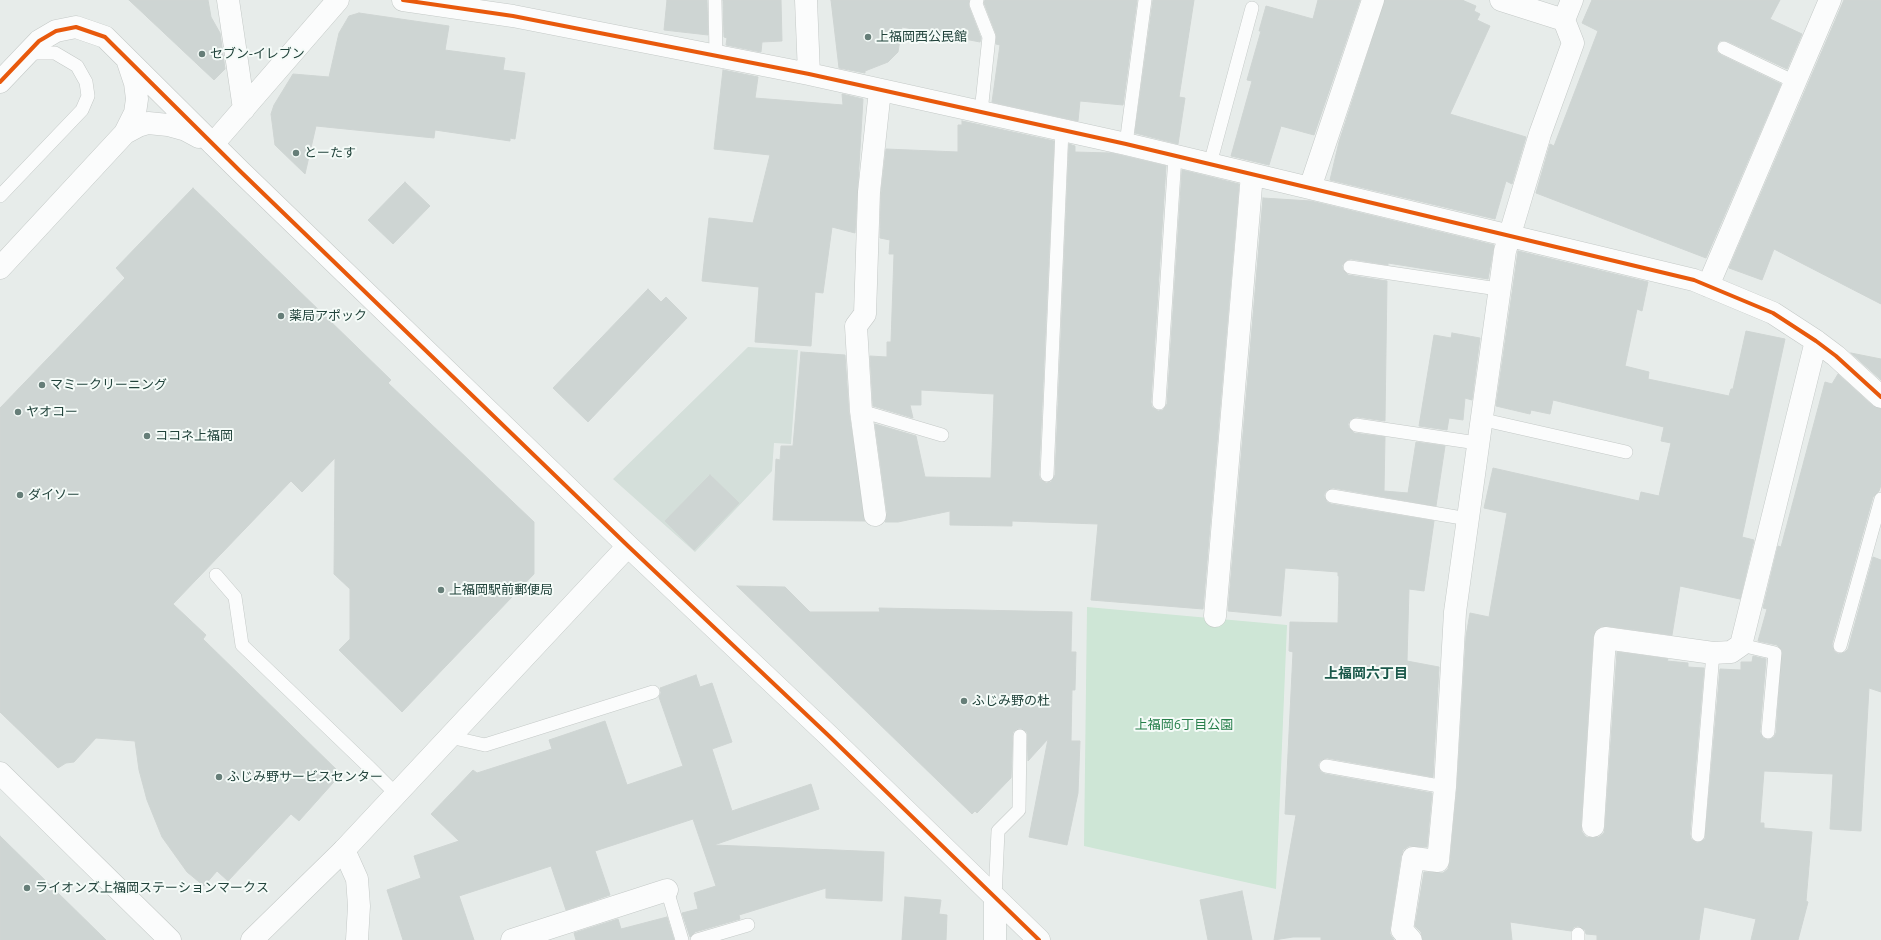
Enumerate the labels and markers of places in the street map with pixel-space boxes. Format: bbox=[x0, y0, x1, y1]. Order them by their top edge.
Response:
place label: 上福岡西公民館 bbox=[876, 29, 967, 45]
marker: 上福岡西公民館 bbox=[863, 32, 873, 42]
place label: セブン-イレブン bbox=[210, 46, 305, 62]
marker: セブン-イレブン bbox=[197, 49, 207, 59]
place label: とーたす bbox=[304, 145, 356, 161]
marker: とーたす bbox=[291, 148, 301, 158]
place label: 薬局アポック bbox=[289, 308, 367, 324]
marker: 薬局アポック bbox=[276, 311, 286, 321]
place label: マミークリーニング bbox=[50, 377, 167, 393]
marker: マミークリーニング bbox=[37, 380, 47, 390]
place label: ヤオコー bbox=[26, 404, 78, 420]
marker: ヤオコー bbox=[13, 407, 23, 417]
place label: ココネ上福岡 bbox=[155, 428, 233, 444]
marker: ココネ上福岡 bbox=[142, 431, 152, 441]
place label: ダイソー bbox=[28, 487, 80, 503]
marker: ダイソー bbox=[15, 490, 25, 500]
place label: 上福岡駅前郵便局 bbox=[449, 582, 553, 598]
marker: 上福岡駅前郵便局 bbox=[436, 585, 446, 595]
place label: ふじみ野の杜 bbox=[972, 693, 1050, 709]
marker: ふじみ野の杜 bbox=[959, 696, 969, 706]
place label: ふじみ野サービスセンター bbox=[227, 769, 383, 785]
marker: ふじみ野サービスセンター bbox=[214, 772, 224, 782]
place label: ライオンズ上福岡ステーションマークス bbox=[35, 880, 269, 896]
marker: ライオンズ上福岡ステーションマークス bbox=[22, 883, 32, 893]

